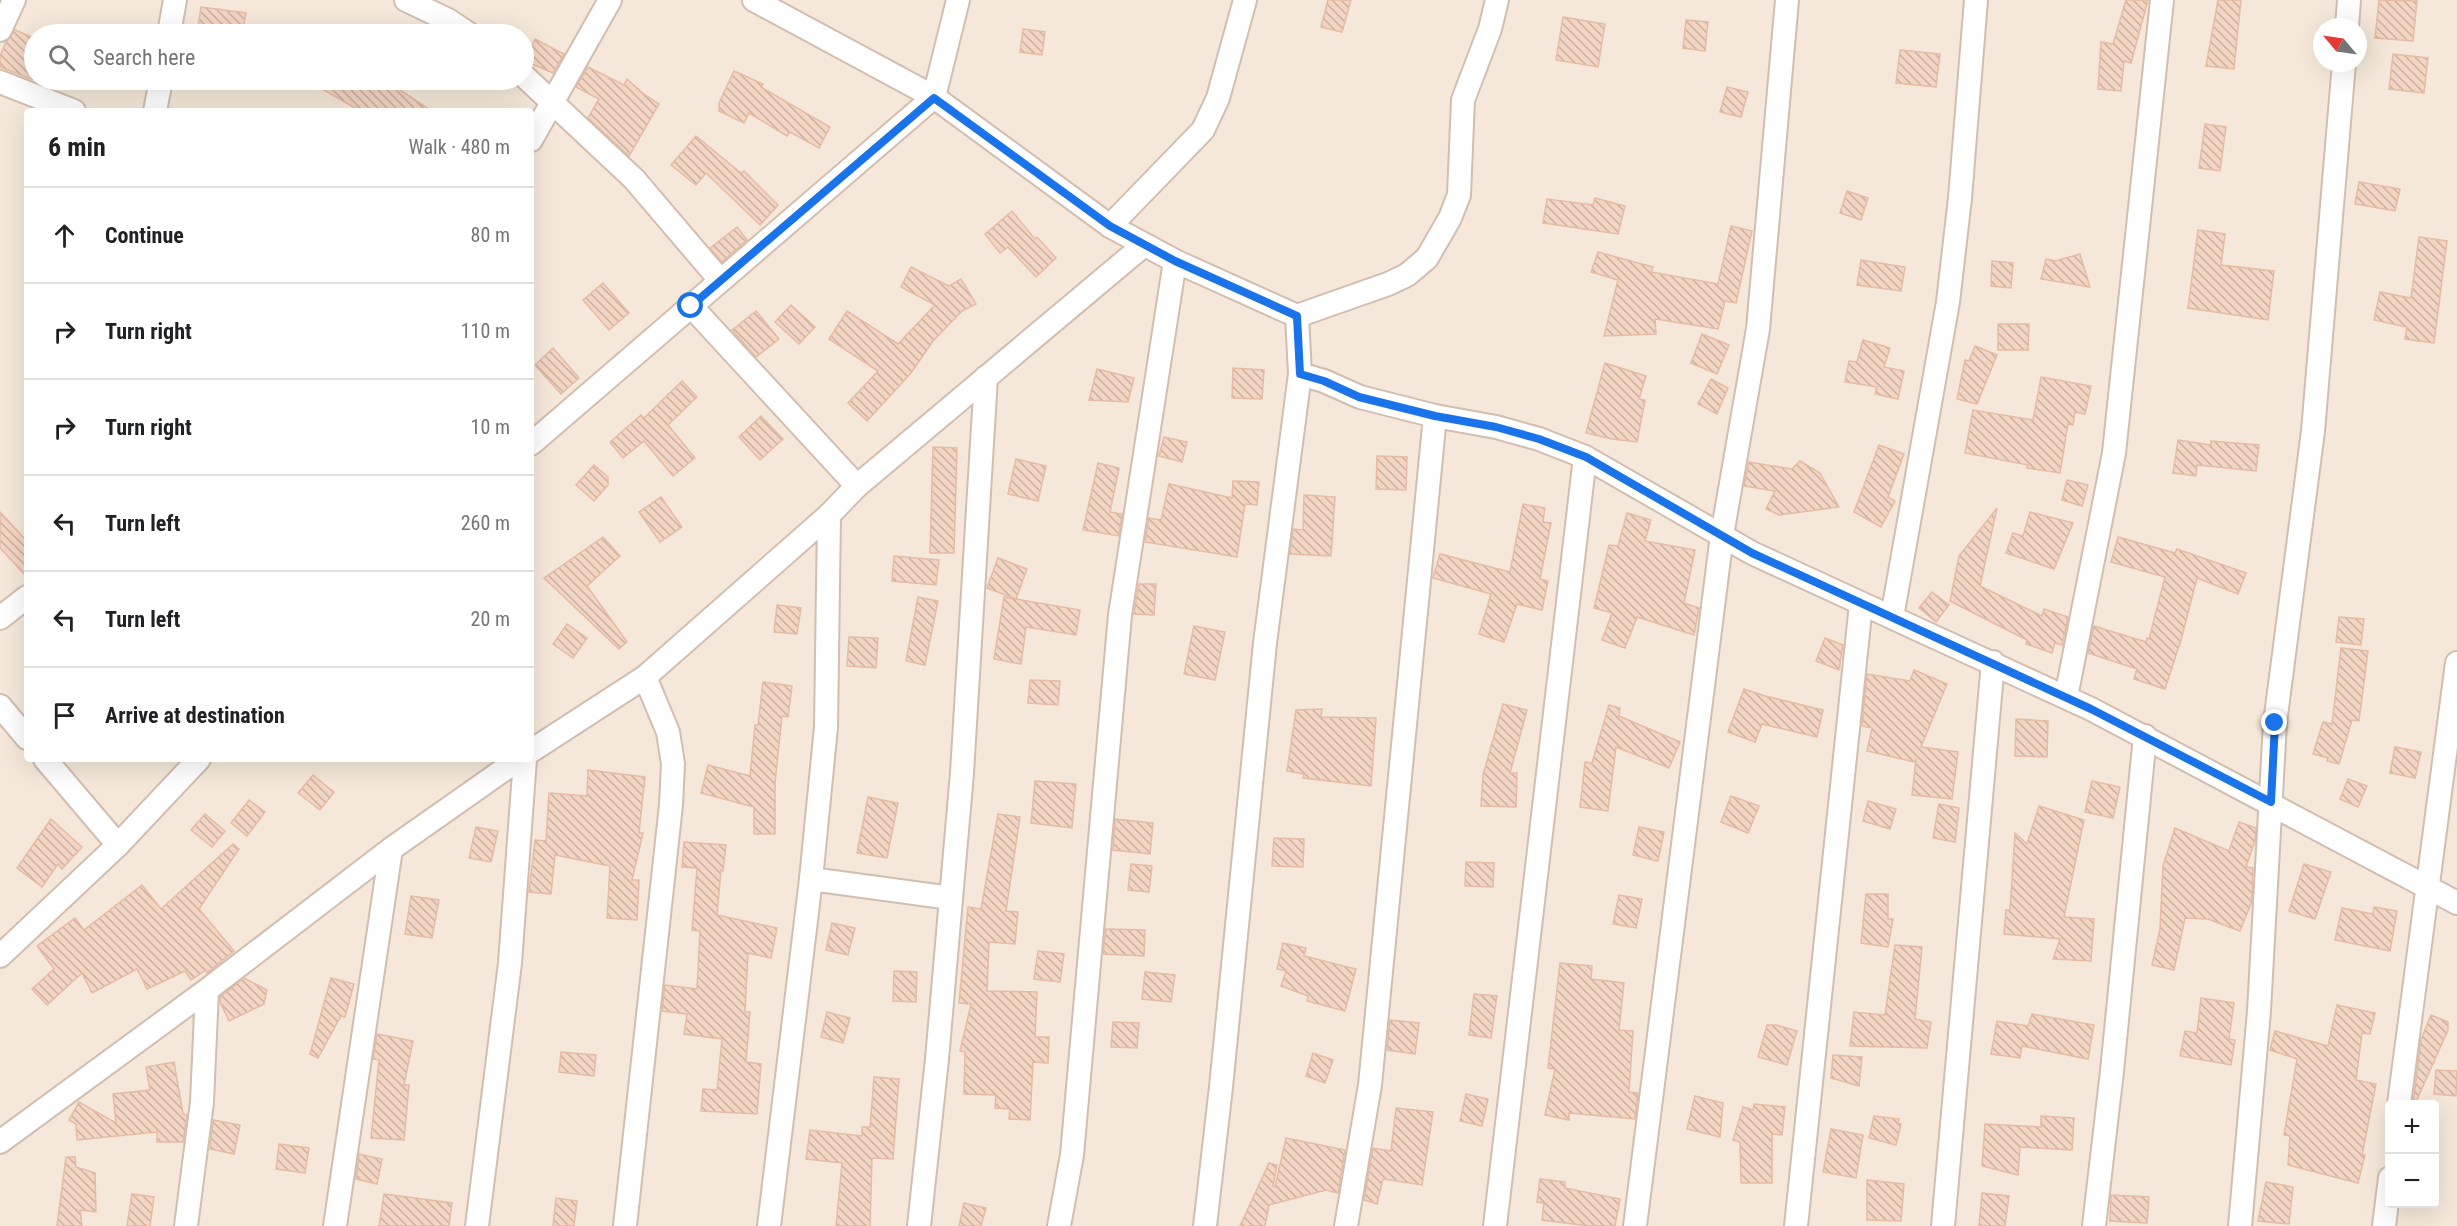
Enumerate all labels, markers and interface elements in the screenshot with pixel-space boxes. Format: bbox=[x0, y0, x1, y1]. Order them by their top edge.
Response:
north arrow bbox=[2313, 18, 2367, 72]
search box bbox=[24, 24, 534, 90]
icon: search bbox=[45, 41, 78, 74]
text: Search here bbox=[93, 45, 195, 70]
text: 6 min bbox=[48, 132, 106, 162]
text: Walk · 480 m bbox=[409, 135, 510, 159]
icon: ahead bbox=[48, 219, 81, 252]
text: Continue bbox=[105, 223, 184, 248]
text: 80 m bbox=[471, 223, 510, 247]
route start bbox=[677, 292, 703, 318]
icon: right bbox=[48, 315, 81, 348]
text: Turn right bbox=[105, 319, 192, 344]
text: 110 m bbox=[461, 319, 510, 343]
icon: right bbox=[48, 411, 81, 444]
text: Turn right bbox=[105, 415, 192, 440]
text: 10 m bbox=[471, 415, 510, 439]
icon: left bbox=[48, 507, 81, 540]
text: Turn left bbox=[105, 511, 180, 536]
text: 260 m bbox=[461, 511, 510, 535]
icon: left bbox=[48, 603, 81, 636]
text: Turn left bbox=[105, 607, 180, 632]
text: 20 m bbox=[471, 607, 510, 631]
icon: arrive bbox=[48, 699, 81, 732]
text: Arrive at destination bbox=[105, 703, 285, 728]
route end bbox=[2261, 709, 2287, 735]
map controls bbox=[2385, 1100, 2439, 1208]
button: + bbox=[2385, 1100, 2439, 1154]
button: − bbox=[2385, 1154, 2439, 1208]

